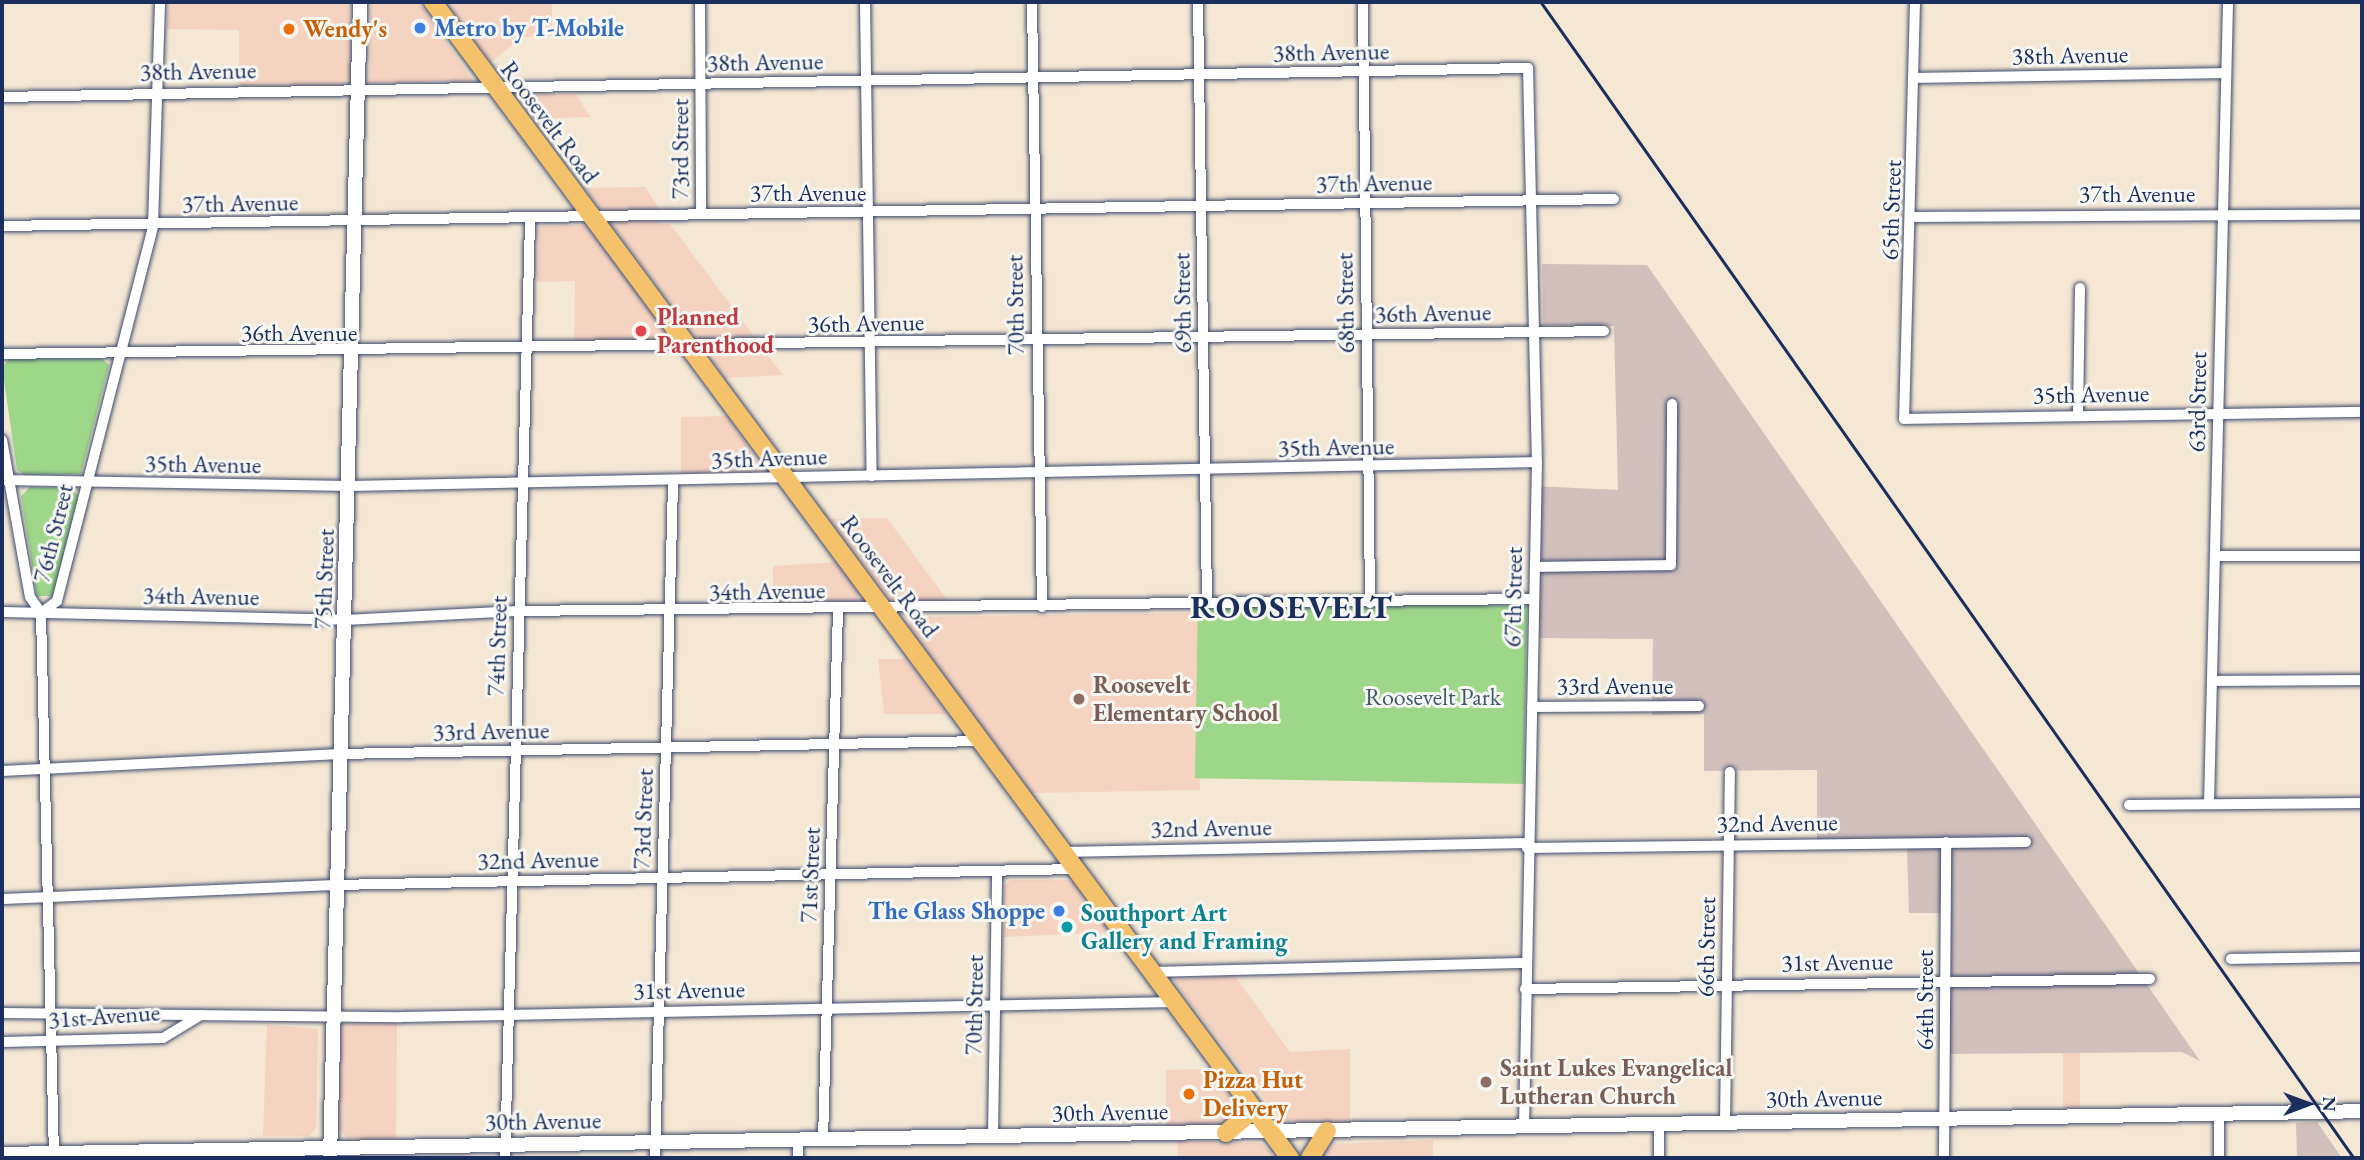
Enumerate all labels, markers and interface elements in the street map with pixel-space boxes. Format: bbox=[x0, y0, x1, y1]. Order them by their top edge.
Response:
place label: Metro by T-Mobile bbox=[434, 14, 624, 42]
place label: Wendy's bbox=[303, 15, 387, 43]
marker: Metro by T-Mobile bbox=[412, 20, 428, 36]
marker: Wendy's bbox=[281, 21, 297, 37]
street label: 38th Avenue bbox=[1272, 37, 1390, 67]
street label: 38th Avenue bbox=[2011, 40, 2129, 70]
street label: 38th Avenue bbox=[706, 47, 824, 77]
street label: Roosevelt Road bbox=[495, 55, 605, 189]
street label: 38th Avenue bbox=[139, 56, 257, 86]
street label: 73rd Street bbox=[666, 99, 694, 199]
street label: 65th Street bbox=[1875, 159, 1907, 261]
street label: 37th Avenue bbox=[1315, 168, 1433, 198]
street label: 37th Avenue bbox=[750, 179, 866, 207]
street label: 37th Avenue bbox=[2079, 180, 2195, 208]
street label: 37th Avenue bbox=[181, 188, 299, 218]
street label: 69th Street bbox=[1167, 253, 1197, 353]
street label: 68th Street bbox=[1330, 253, 1360, 353]
street label: 70th Street bbox=[1000, 255, 1030, 355]
street label: 36th Avenue bbox=[1374, 298, 1492, 328]
place label: Planned Parenthood bbox=[657, 303, 774, 359]
street label: 36th Avenue bbox=[807, 308, 925, 338]
street label: 36th Avenue bbox=[241, 319, 357, 347]
marker: Planned Parenthood bbox=[631, 321, 651, 341]
street label: 63rd Street bbox=[2182, 351, 2212, 453]
street label: 35th Avenue bbox=[2032, 379, 2150, 409]
street label: 35th Avenue bbox=[1277, 432, 1395, 462]
street label: 35th Avenue bbox=[710, 442, 828, 474]
street label: 35th Avenue bbox=[144, 449, 262, 479]
street label: 76th Street bbox=[27, 481, 79, 585]
street label: Roosevelt Road bbox=[835, 509, 945, 643]
street label: 75th Street bbox=[308, 528, 340, 630]
street label: 67th Street bbox=[1498, 547, 1528, 647]
street label: 34th Avenue bbox=[708, 576, 826, 606]
street label: 34th Avenue bbox=[142, 581, 260, 611]
district label: ROOSEVELT bbox=[1191, 588, 1393, 626]
street label: 74th Street bbox=[481, 595, 513, 697]
place label: Roosevelt Elementary School bbox=[1093, 671, 1278, 727]
street label: 33rd Avenue bbox=[1557, 672, 1673, 700]
park label: Roosevelt Park bbox=[1365, 683, 1501, 711]
marker: Roosevelt Elementary School bbox=[1071, 691, 1087, 707]
street label: 33rd Avenue bbox=[432, 716, 550, 746]
street label: 73rd Street bbox=[627, 768, 659, 870]
street label: 32nd Avenue bbox=[1716, 808, 1838, 838]
street label: 32nd Avenue bbox=[1150, 813, 1272, 843]
street label: 71st Street bbox=[794, 827, 826, 923]
street label: 32nd Avenue bbox=[477, 845, 599, 875]
place label: The Glass Shoppe bbox=[868, 897, 1045, 925]
street label: 66th Street bbox=[1691, 897, 1721, 997]
place label: Southport Art Gallery and Framing bbox=[1081, 899, 1288, 955]
marker: The Glass Shoppe bbox=[1051, 903, 1067, 919]
marker: Southport Art Gallery and Framing bbox=[1059, 919, 1075, 935]
street label: 31st Avenue bbox=[1781, 947, 1893, 977]
street label: 64th Street bbox=[1911, 950, 1939, 1050]
street label: 70th Street bbox=[959, 955, 989, 1055]
street label: 31st Avenue bbox=[633, 975, 745, 1005]
street label: 31st Avenue bbox=[47, 998, 161, 1034]
place label: Saint Lukes Evangelical Lutheran Church bbox=[1500, 1054, 1732, 1110]
place label: Pizza Hut Delivery bbox=[1203, 1066, 1303, 1122]
north arrow bbox=[2273, 1069, 2343, 1139]
marker: Saint Lukes Evangelical Lutheran Church bbox=[1478, 1074, 1494, 1090]
street label: 30th Avenue bbox=[1765, 1083, 1883, 1113]
marker: Pizza Hut Delivery bbox=[1181, 1086, 1197, 1102]
text: N bbox=[2317, 1096, 2342, 1112]
street label: 30th Avenue bbox=[1051, 1097, 1169, 1127]
street label: 30th Avenue bbox=[484, 1106, 602, 1136]

